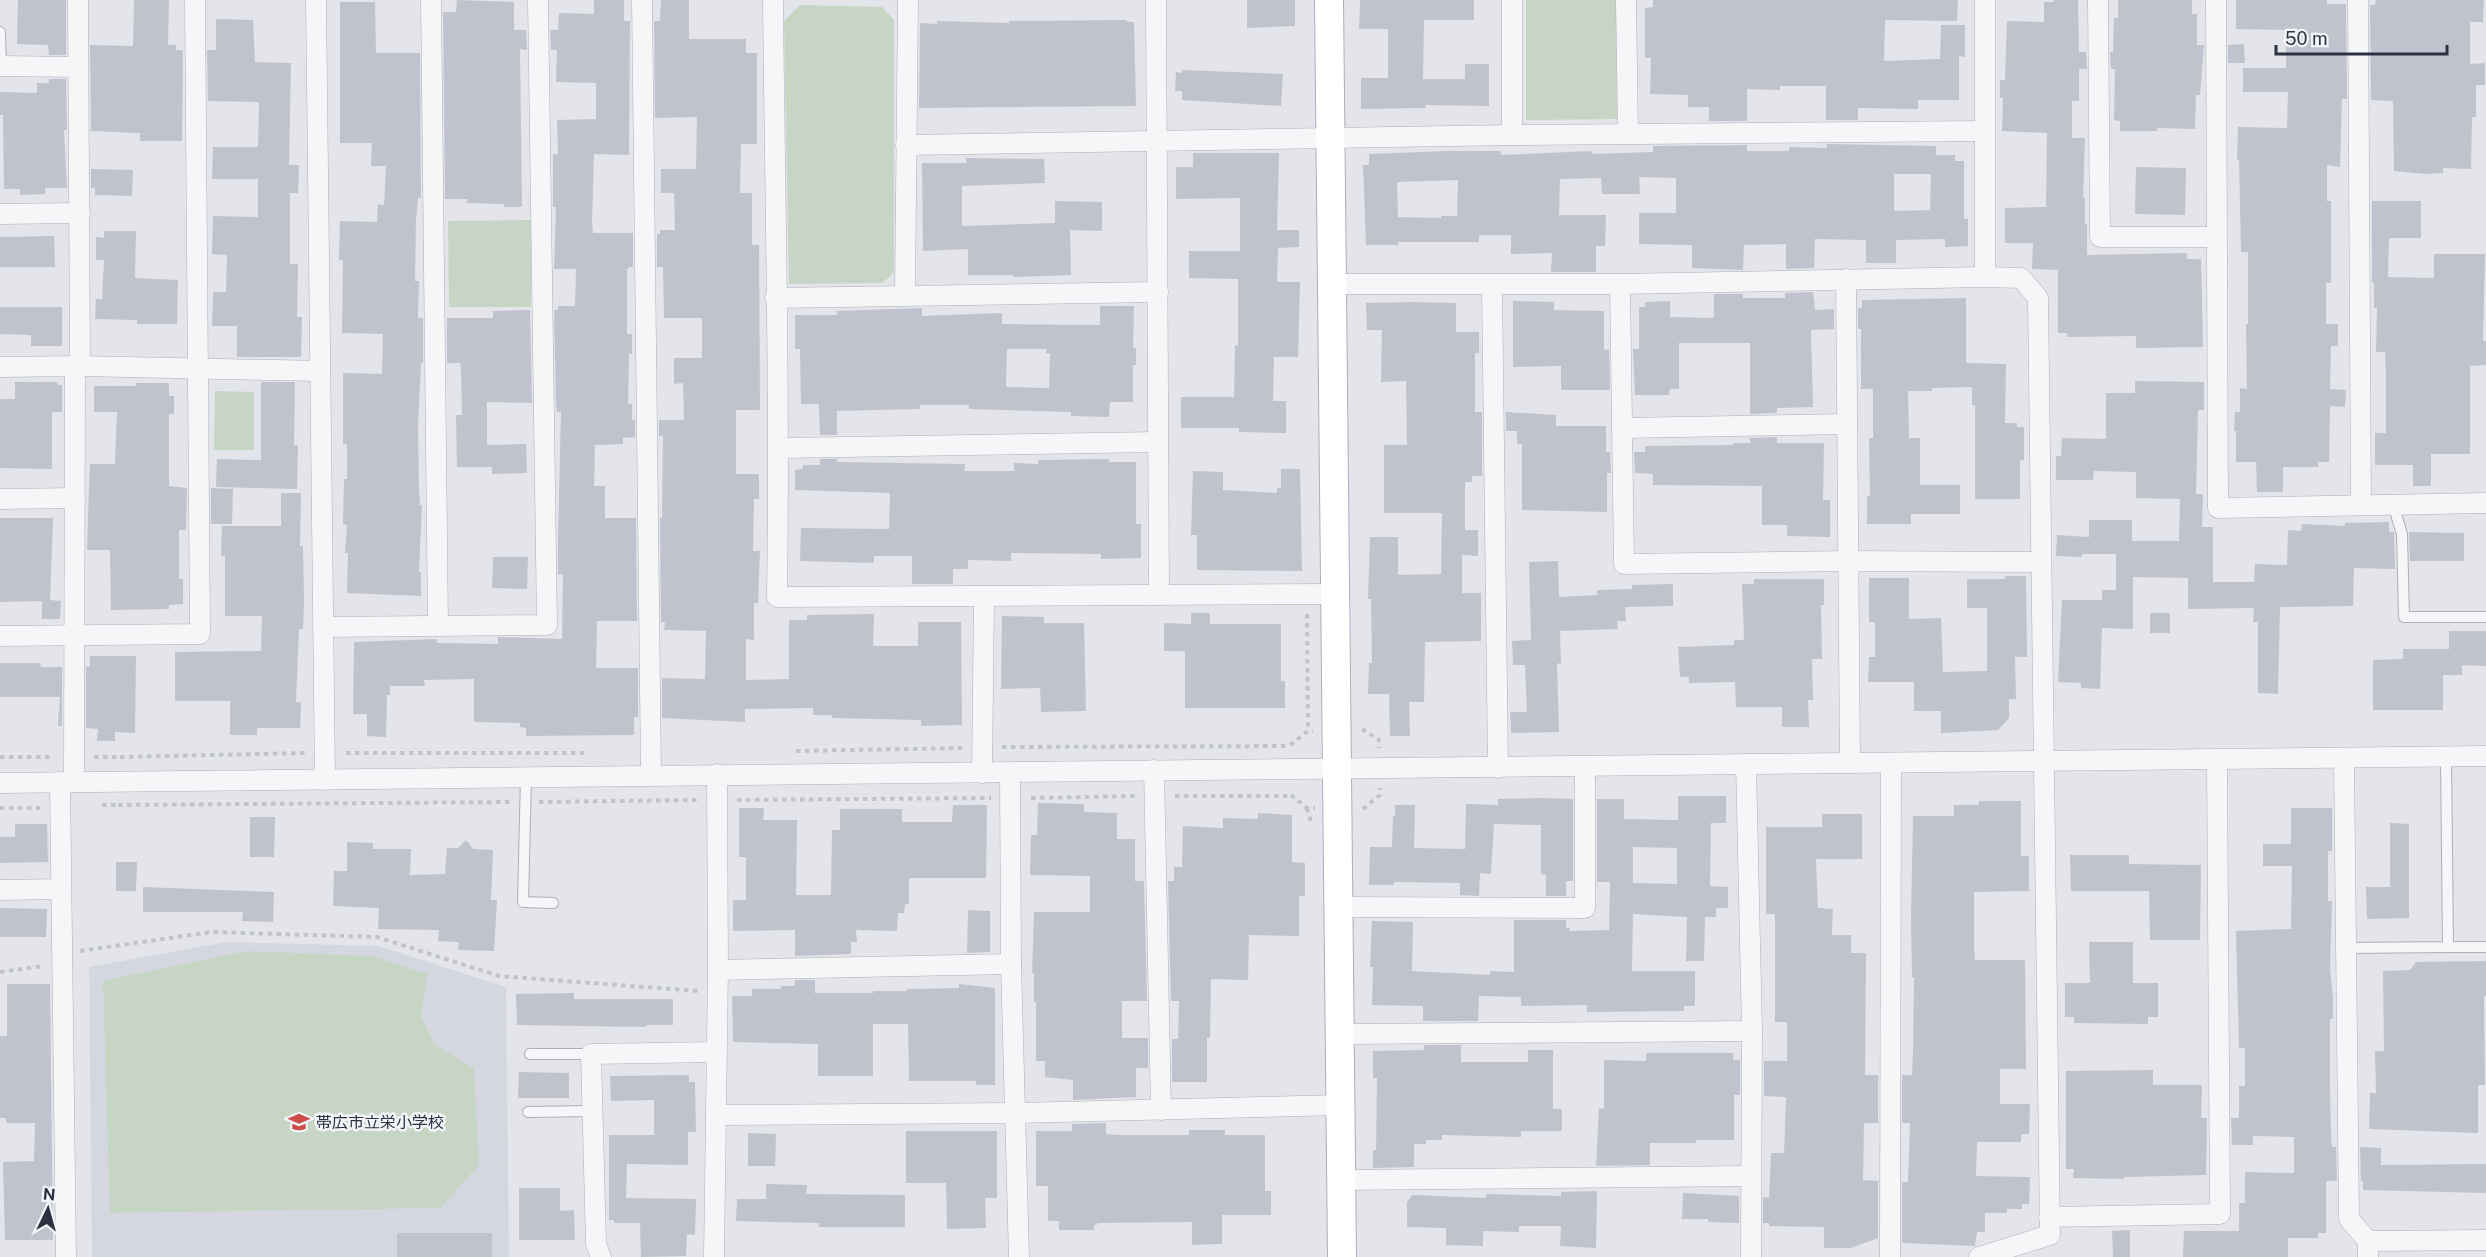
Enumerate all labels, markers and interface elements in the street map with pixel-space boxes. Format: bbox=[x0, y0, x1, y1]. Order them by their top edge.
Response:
scale bar bbox=[2276, 18, 2447, 56]
text: 50 m bbox=[2285, 28, 2328, 49]
school or university icon: 帯広市立栄小学校 bbox=[287, 1110, 311, 1134]
place label: 帯広市立栄小学校 bbox=[316, 1113, 444, 1132]
north arrow bbox=[18, 1179, 78, 1239]
text: N bbox=[42, 1185, 56, 1205]

